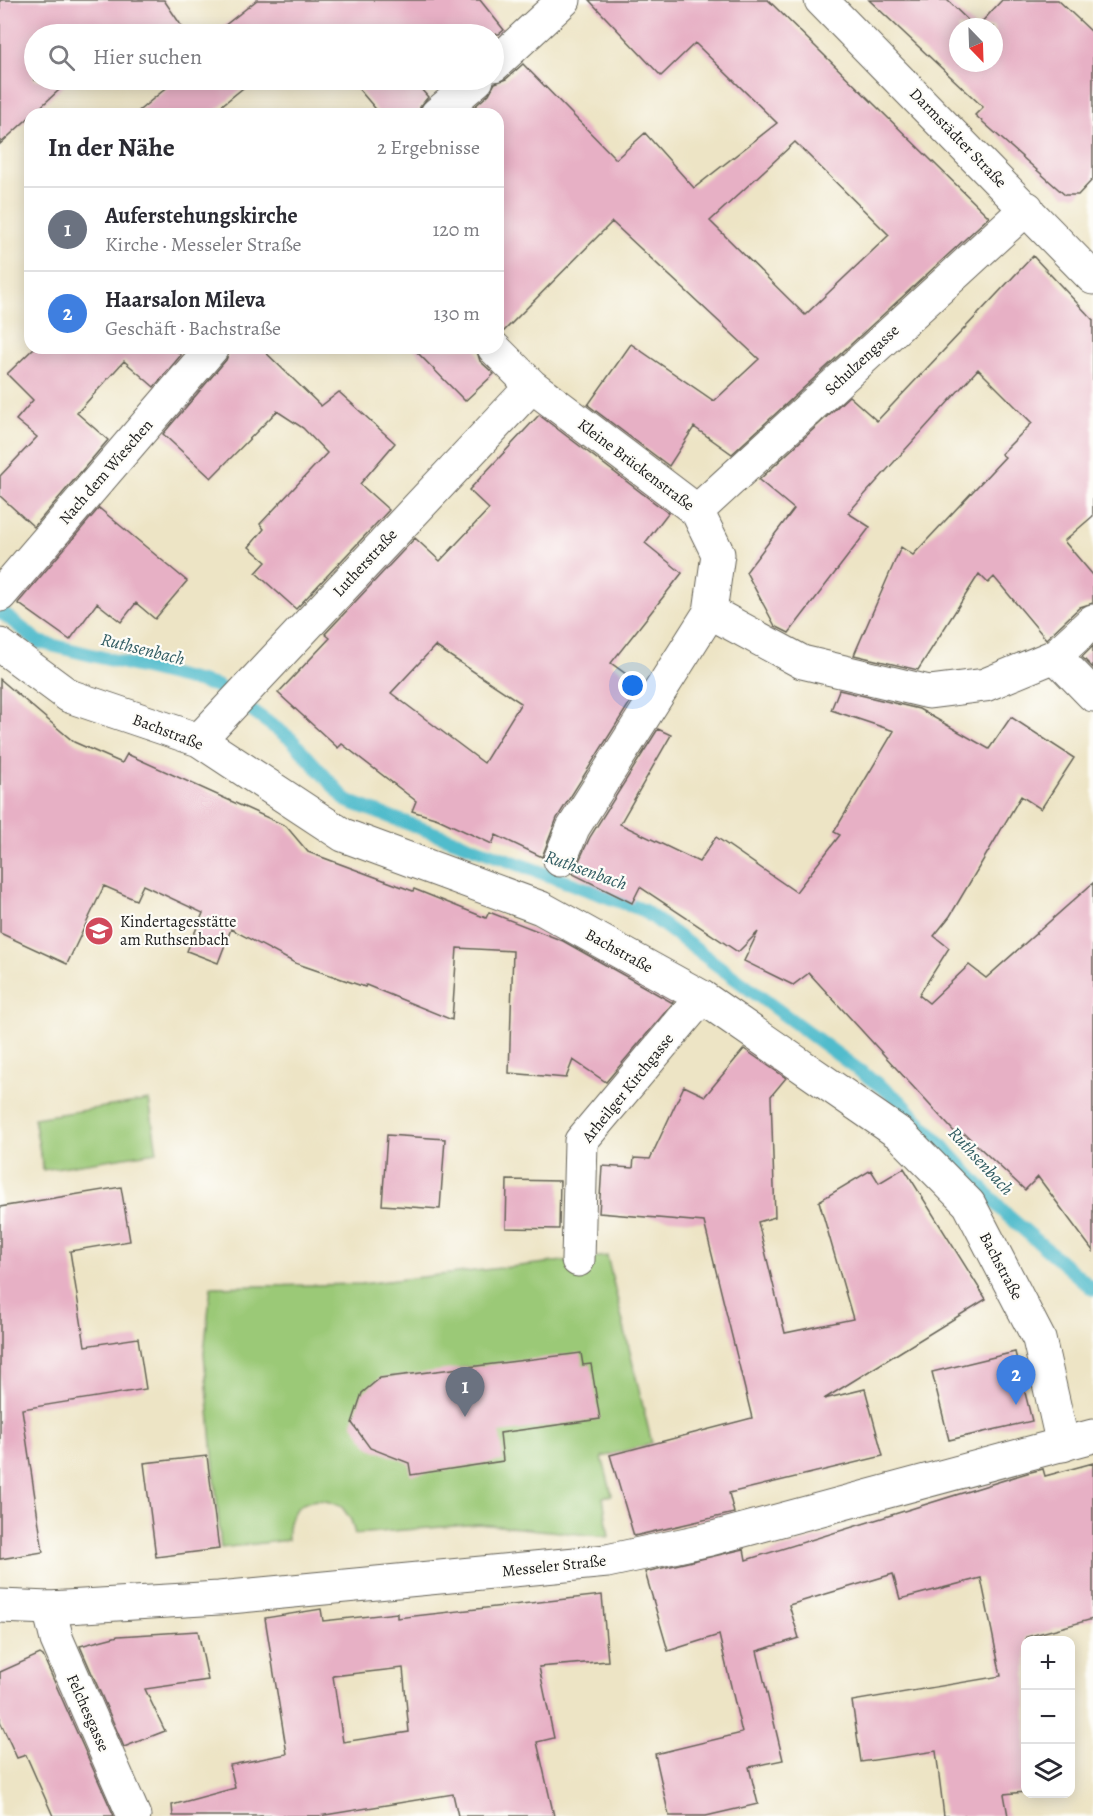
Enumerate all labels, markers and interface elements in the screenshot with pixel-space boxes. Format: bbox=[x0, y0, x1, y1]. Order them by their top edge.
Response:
north arrow bbox=[949, 18, 1003, 72]
search box bbox=[24, 24, 504, 90]
icon: search bbox=[45, 41, 78, 74]
text: Hier suchen bbox=[93, 42, 202, 72]
street label: Darmstädter Straße bbox=[904, 83, 1012, 193]
text: In der Nähe bbox=[48, 130, 175, 165]
text: 2 Ergebnisse bbox=[377, 134, 480, 161]
text: Auferstehungskirche bbox=[105, 201, 298, 231]
text: 1 bbox=[64, 216, 71, 243]
text: 120 m bbox=[432, 216, 480, 243]
text: Kirche · Messeler Straße bbox=[105, 231, 301, 258]
text: Haarsalon Mileva bbox=[105, 285, 266, 315]
text: 2 bbox=[63, 300, 72, 327]
text: 130 m bbox=[434, 300, 480, 327]
text: Geschäft · Bachstraße bbox=[105, 315, 281, 342]
street label: Schulzengasse bbox=[820, 320, 904, 400]
street label: Nach dem Wieschen bbox=[54, 414, 158, 529]
street label: Kleine Brückenstraße bbox=[573, 414, 699, 516]
street label: Lutherstraße bbox=[328, 524, 402, 602]
water label: Ruthsenbach bbox=[99, 627, 188, 671]
your location bbox=[618, 671, 647, 700]
street label: Bachstraße bbox=[129, 708, 207, 756]
water label: Ruthsenbach bbox=[542, 844, 631, 896]
place label: Kindertagesstätte am Ruthsenbach bbox=[120, 911, 236, 951]
school or university icon: Kindertagesstätte am Ruthsenbach bbox=[83, 915, 115, 947]
street label: Bachstraße bbox=[581, 923, 657, 979]
street label: Arheilger Kirchgasse bbox=[576, 1029, 679, 1148]
water label: Ruthsenbach bbox=[943, 1121, 1019, 1201]
street label: Bachstraße bbox=[974, 1228, 1028, 1304]
pin: 2 bbox=[996, 1356, 1036, 1405]
pin: 1 bbox=[446, 1368, 484, 1417]
street label: Messeler Straße bbox=[501, 1550, 607, 1582]
map controls bbox=[1021, 1636, 1075, 1798]
button: + bbox=[1021, 1636, 1075, 1690]
street label: Felchesgasse bbox=[61, 1671, 115, 1755]
button: − bbox=[1021, 1690, 1075, 1744]
button: layers bbox=[1021, 1744, 1075, 1798]

